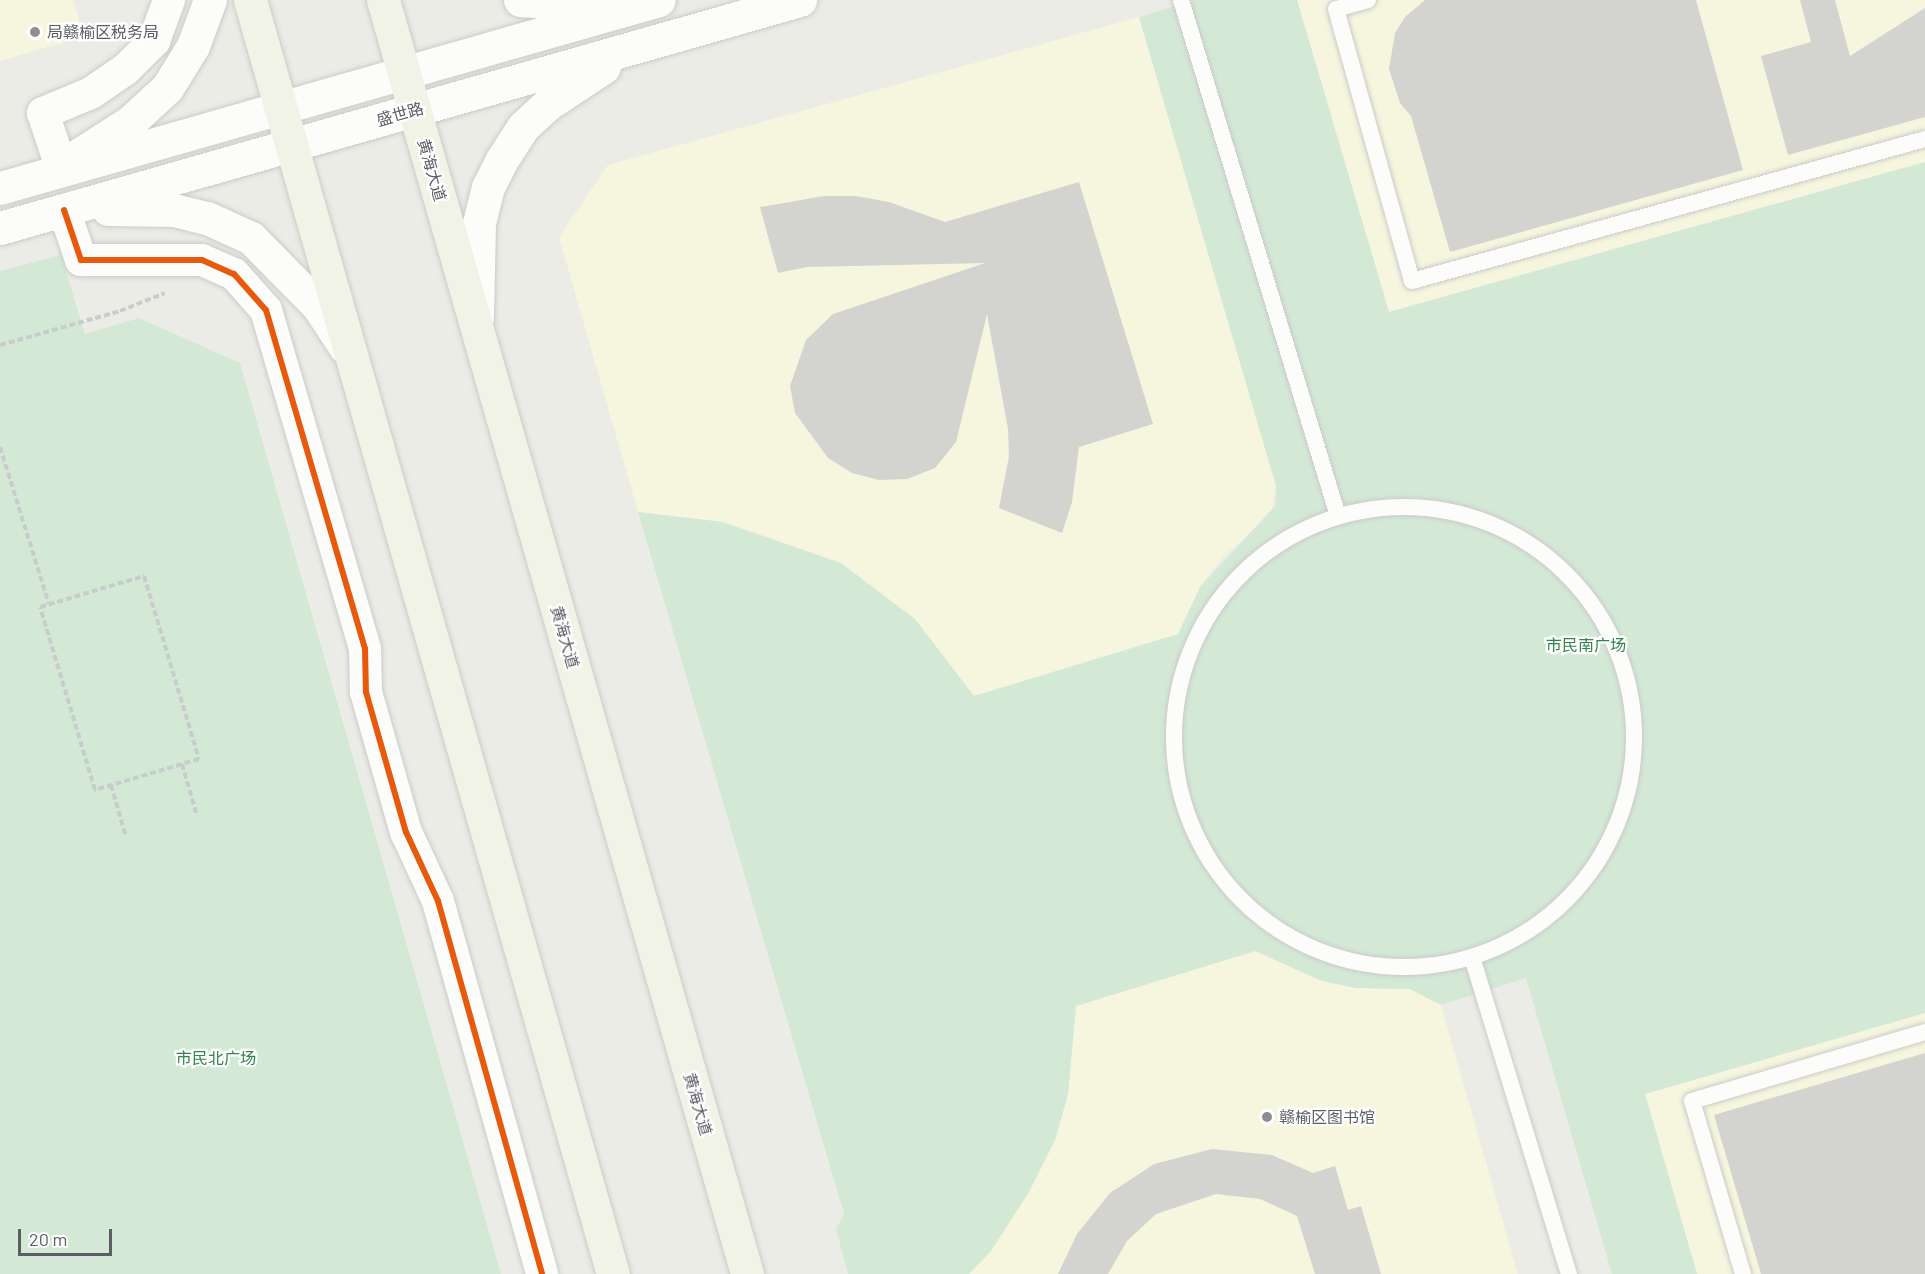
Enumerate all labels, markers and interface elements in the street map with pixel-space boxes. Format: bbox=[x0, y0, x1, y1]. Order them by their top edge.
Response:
place label: 局赣榆区税务局 bbox=[47, 22, 159, 42]
marker: 局赣榆区税务局 bbox=[28, 25, 42, 39]
street label: 盛世路 bbox=[374, 98, 426, 130]
street label: 黄海大道 bbox=[414, 137, 450, 203]
street label: 黄海大道 bbox=[547, 604, 583, 670]
park label: 市民南广场 bbox=[1546, 635, 1626, 655]
park label: 市民北广场 bbox=[176, 1048, 256, 1068]
street label: 黄海大道 bbox=[680, 1071, 716, 1137]
place label: 赣榆区图书馆 bbox=[1279, 1107, 1375, 1127]
marker: 赣榆区图书馆 bbox=[1260, 1110, 1274, 1124]
scale bar bbox=[21, 1217, 116, 1255]
text: 20 m bbox=[29, 1228, 67, 1250]

